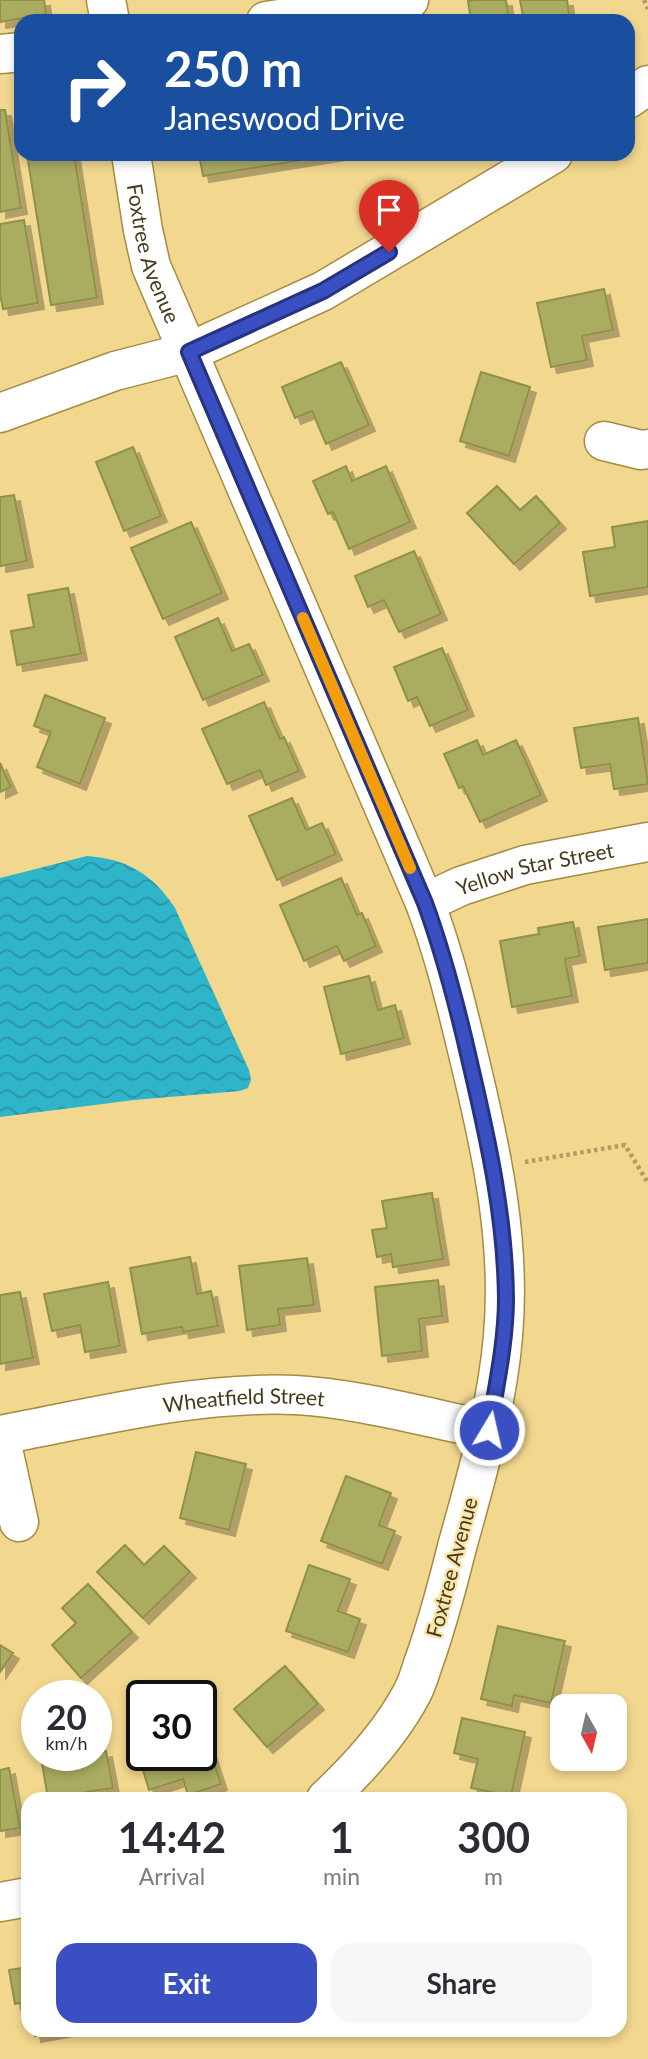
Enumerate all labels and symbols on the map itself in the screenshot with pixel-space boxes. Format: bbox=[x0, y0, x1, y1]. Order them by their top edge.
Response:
pin bbox=[359, 180, 419, 252]
street label: Foxtree Avenue bbox=[123, 182, 186, 326]
street label: Yellow Star Street bbox=[453, 836, 616, 899]
street label: Wheatfield Street bbox=[161, 1382, 327, 1417]
position arrow bbox=[452, 1393, 526, 1467]
street label: Foxtree Avenue bbox=[420, 1494, 482, 1640]
speed limit sign: 30 bbox=[126, 1680, 217, 1771]
north arrow bbox=[550, 1694, 626, 1771]

